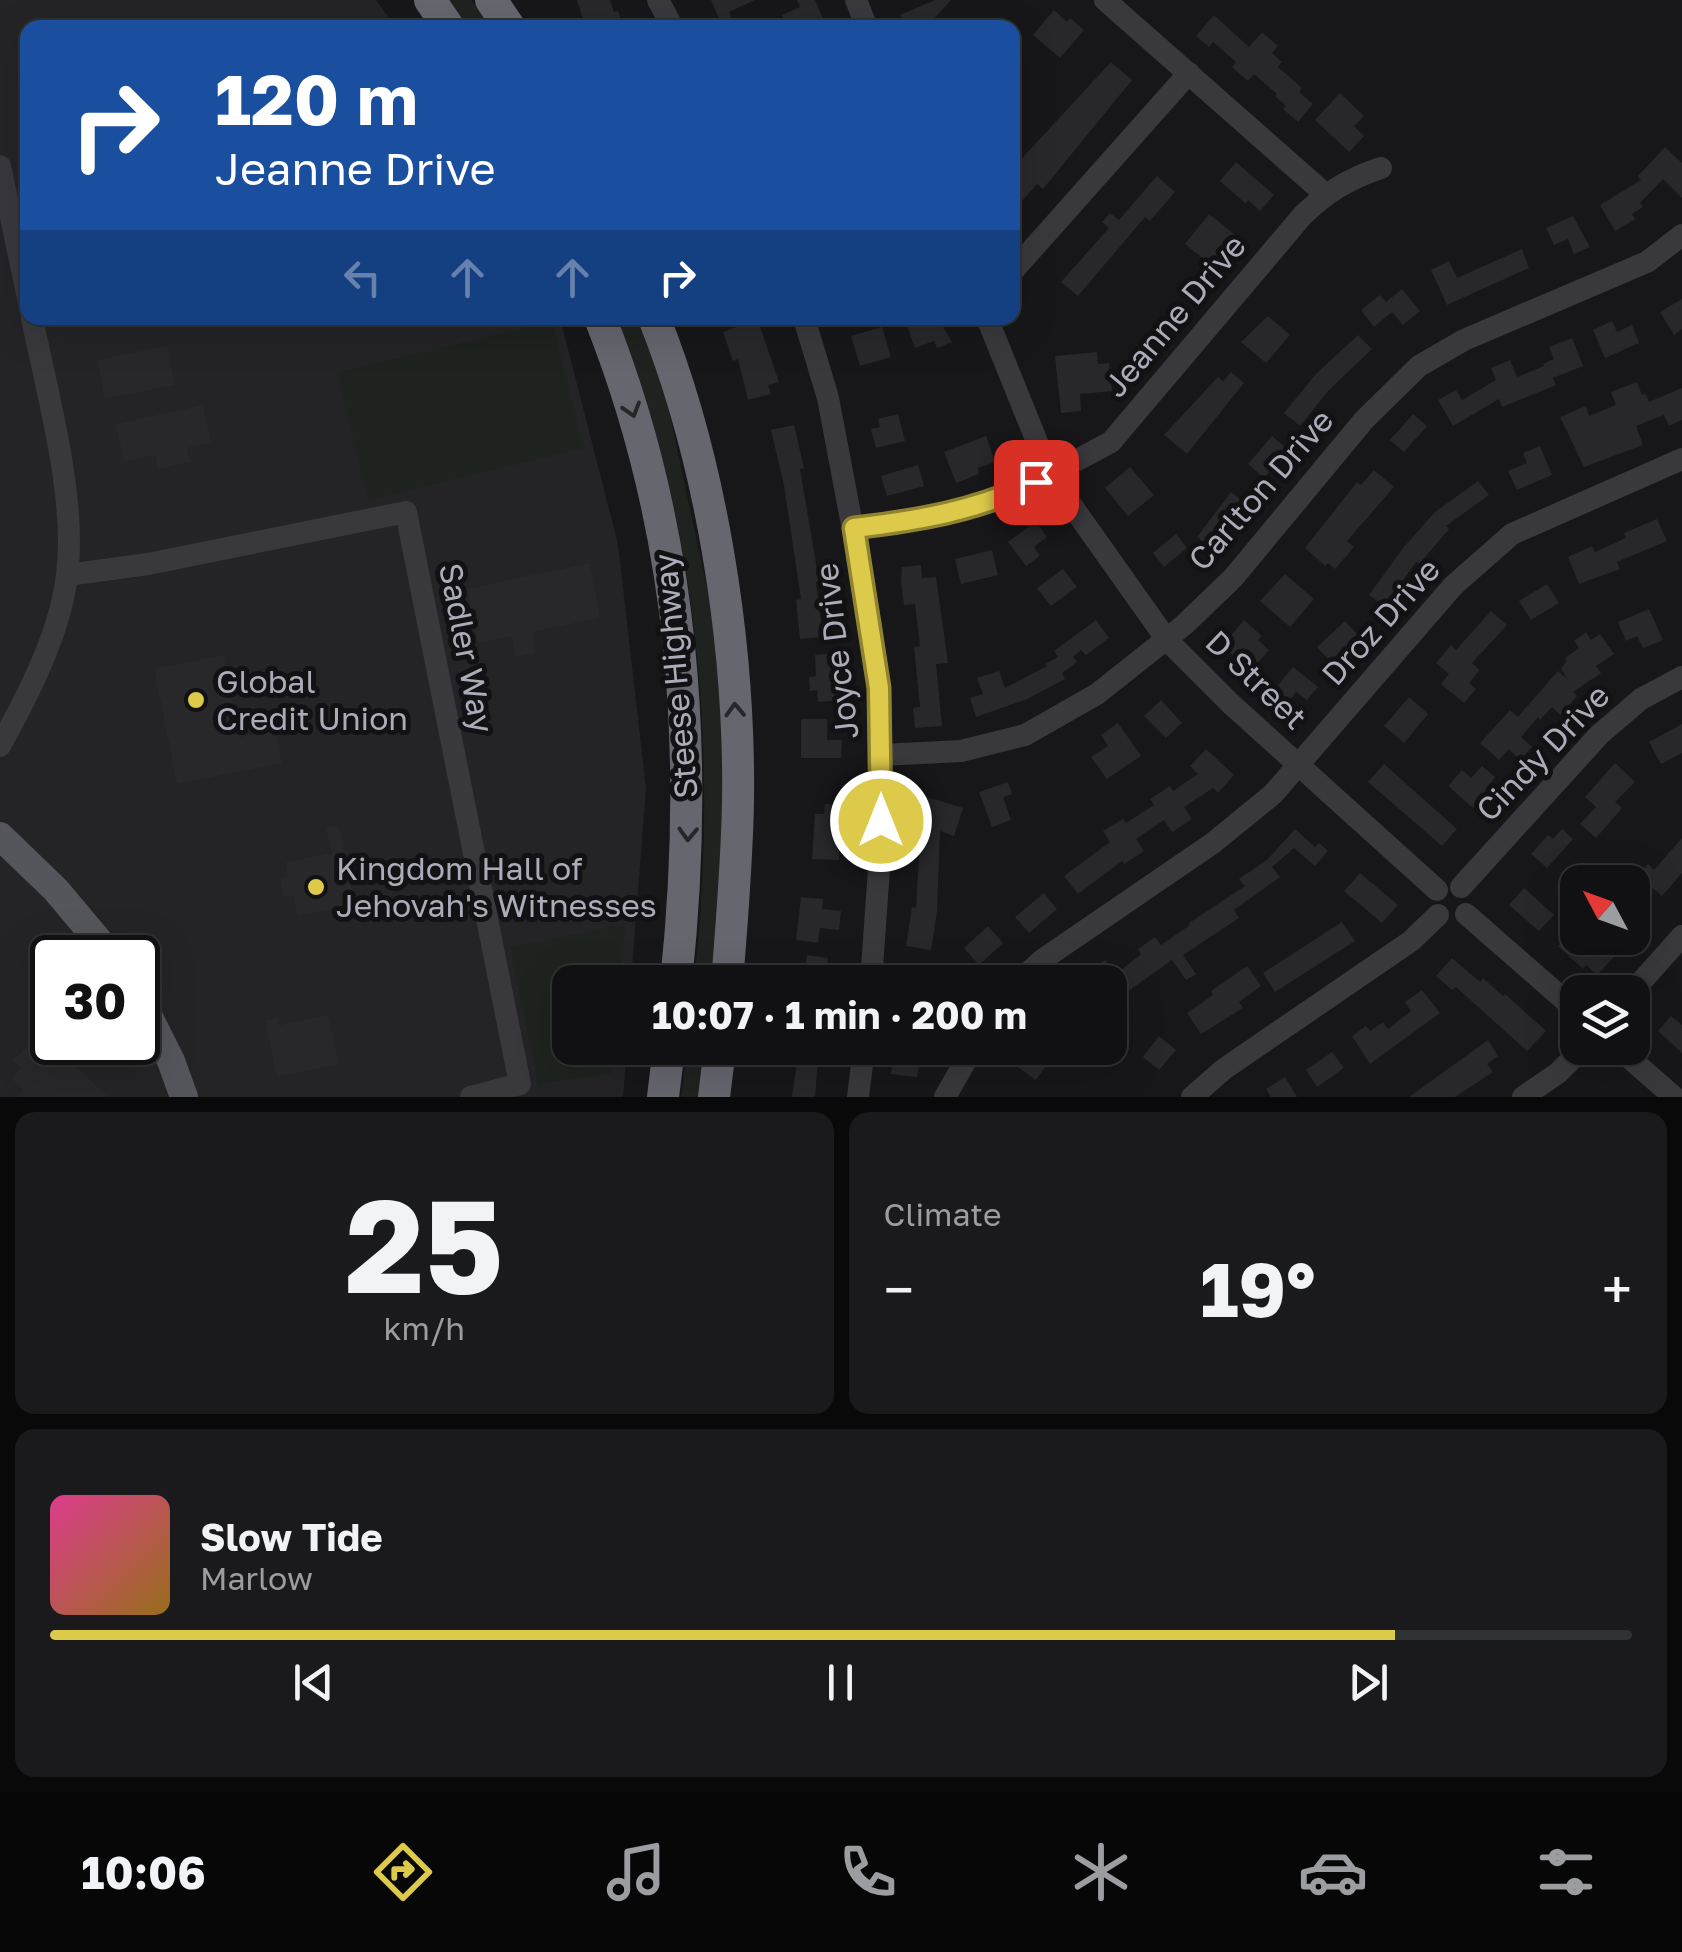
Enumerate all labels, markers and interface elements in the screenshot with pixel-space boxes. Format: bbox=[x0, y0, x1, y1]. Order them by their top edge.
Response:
text: 120 m bbox=[215, 56, 418, 140]
icon: right bbox=[50, 60, 180, 190]
text: Jeanne Drive bbox=[215, 141, 496, 195]
street label: Jeanne Drive bbox=[1096, 227, 1253, 404]
icon: left bbox=[335, 250, 390, 305]
icon: ahead bbox=[440, 250, 495, 305]
icon: ahead bbox=[545, 250, 600, 305]
icon: right bbox=[650, 250, 705, 305]
one-way arrow bbox=[620, 400, 641, 417]
street label: Carlton Drive bbox=[1180, 401, 1340, 578]
pin bbox=[994, 440, 1079, 525]
icon: arrive bbox=[1009, 455, 1064, 510]
street label: Droz Drive bbox=[1313, 550, 1447, 693]
street label: Steese Highway bbox=[645, 552, 705, 800]
street label: Sadler Way bbox=[432, 560, 502, 736]
street label: Joyce Drive bbox=[806, 561, 866, 741]
street label: D Street bbox=[1198, 622, 1315, 736]
place label: Global Credit Union bbox=[216, 662, 408, 737]
street label: Cindy Drive bbox=[1468, 676, 1617, 828]
marker: Global Credit Union bbox=[185, 689, 207, 711]
one-way arrow bbox=[725, 702, 746, 718]
position arrow bbox=[829, 769, 933, 873]
one-way arrow bbox=[677, 827, 698, 843]
place label: Kingdom Hall of Jehovah's Witnesses bbox=[336, 849, 657, 924]
north arrow bbox=[1560, 865, 1650, 955]
map controls bbox=[1560, 865, 1650, 1065]
marker: Kingdom Hall of Jehovah's Witnesses bbox=[305, 876, 327, 898]
speed limit sign: 30 bbox=[30, 935, 160, 1065]
button: layers bbox=[1560, 975, 1650, 1065]
text: 10:07 · 1 min · 200 m bbox=[652, 992, 1027, 1037]
text: 25 bbox=[345, 1166, 504, 1322]
text: Climate bbox=[884, 1195, 1002, 1233]
text: 19° bbox=[1200, 1243, 1316, 1334]
text: − bbox=[884, 1256, 914, 1322]
text: + bbox=[1602, 1256, 1632, 1322]
text: km/h bbox=[384, 1309, 465, 1347]
text: Slow Tide bbox=[200, 1514, 383, 1559]
text: Marlow bbox=[200, 1559, 313, 1597]
icon: previous bbox=[286, 1655, 341, 1710]
icon: pause bbox=[813, 1655, 868, 1710]
icon: next bbox=[1341, 1655, 1396, 1710]
icon: directions bbox=[368, 1837, 438, 1907]
icon: music bbox=[601, 1837, 671, 1907]
icon: phone bbox=[833, 1837, 903, 1907]
icon: climate bbox=[1066, 1837, 1136, 1907]
icon: car bbox=[1298, 1837, 1368, 1907]
icon: filters bbox=[1531, 1837, 1601, 1907]
text: 10:06 bbox=[81, 1845, 206, 1899]

